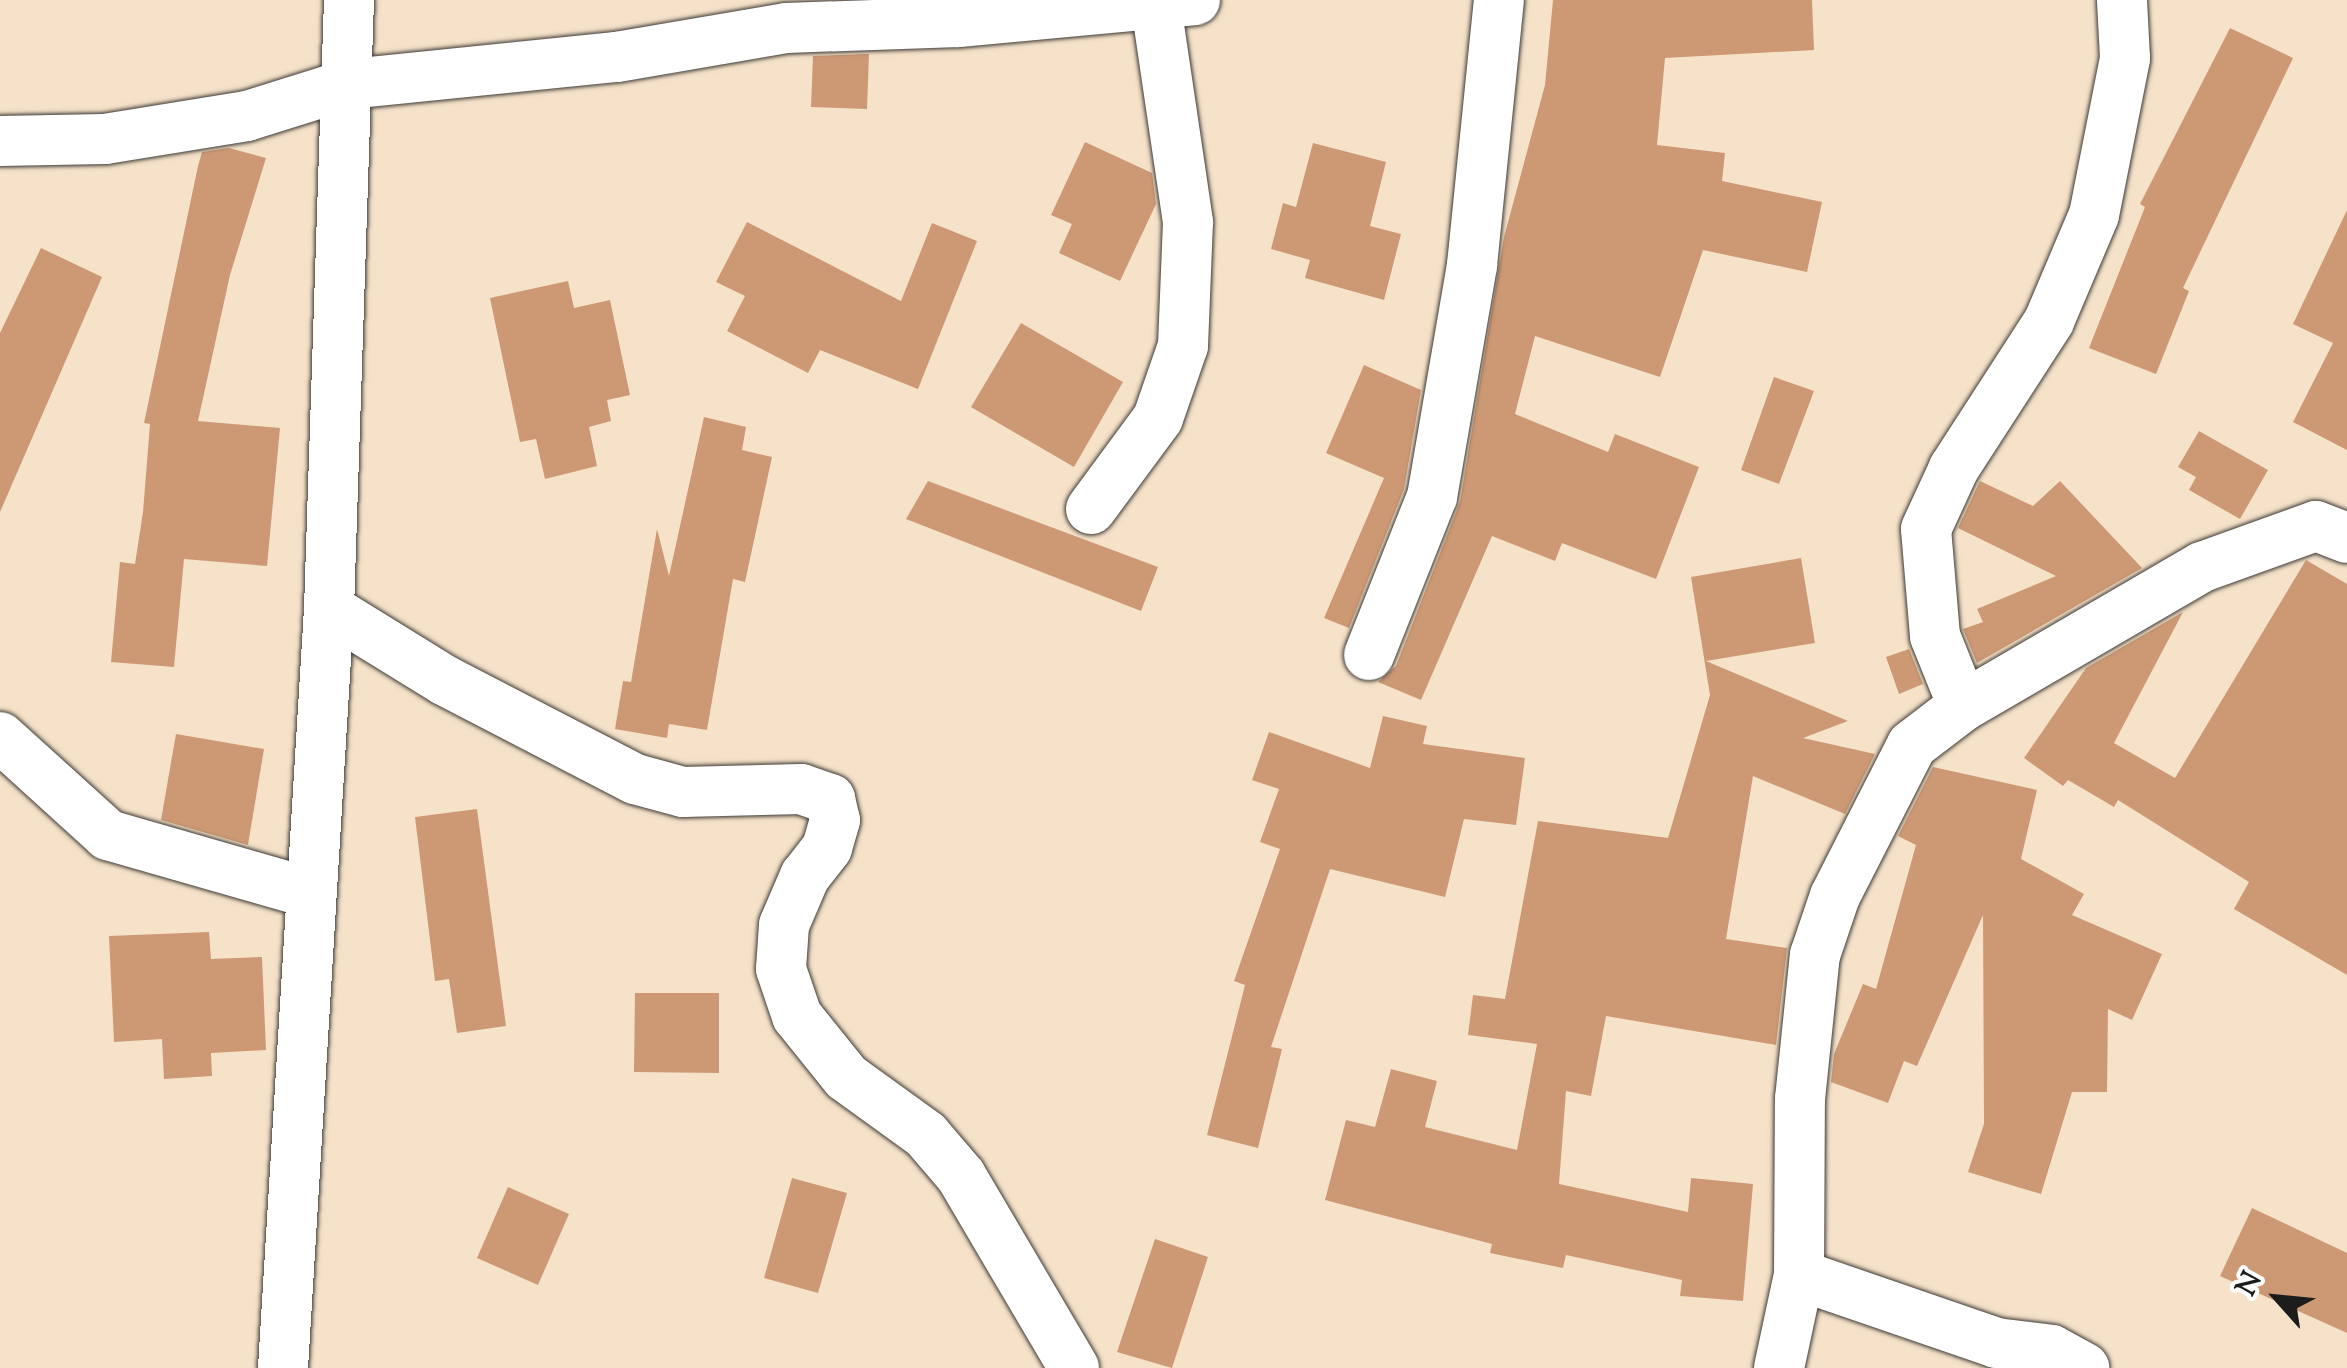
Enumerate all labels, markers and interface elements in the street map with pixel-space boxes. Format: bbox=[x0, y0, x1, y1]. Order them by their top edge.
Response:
north arrow bbox=[2227, 1248, 2327, 1348]
text: N bbox=[2227, 1265, 2273, 1303]

